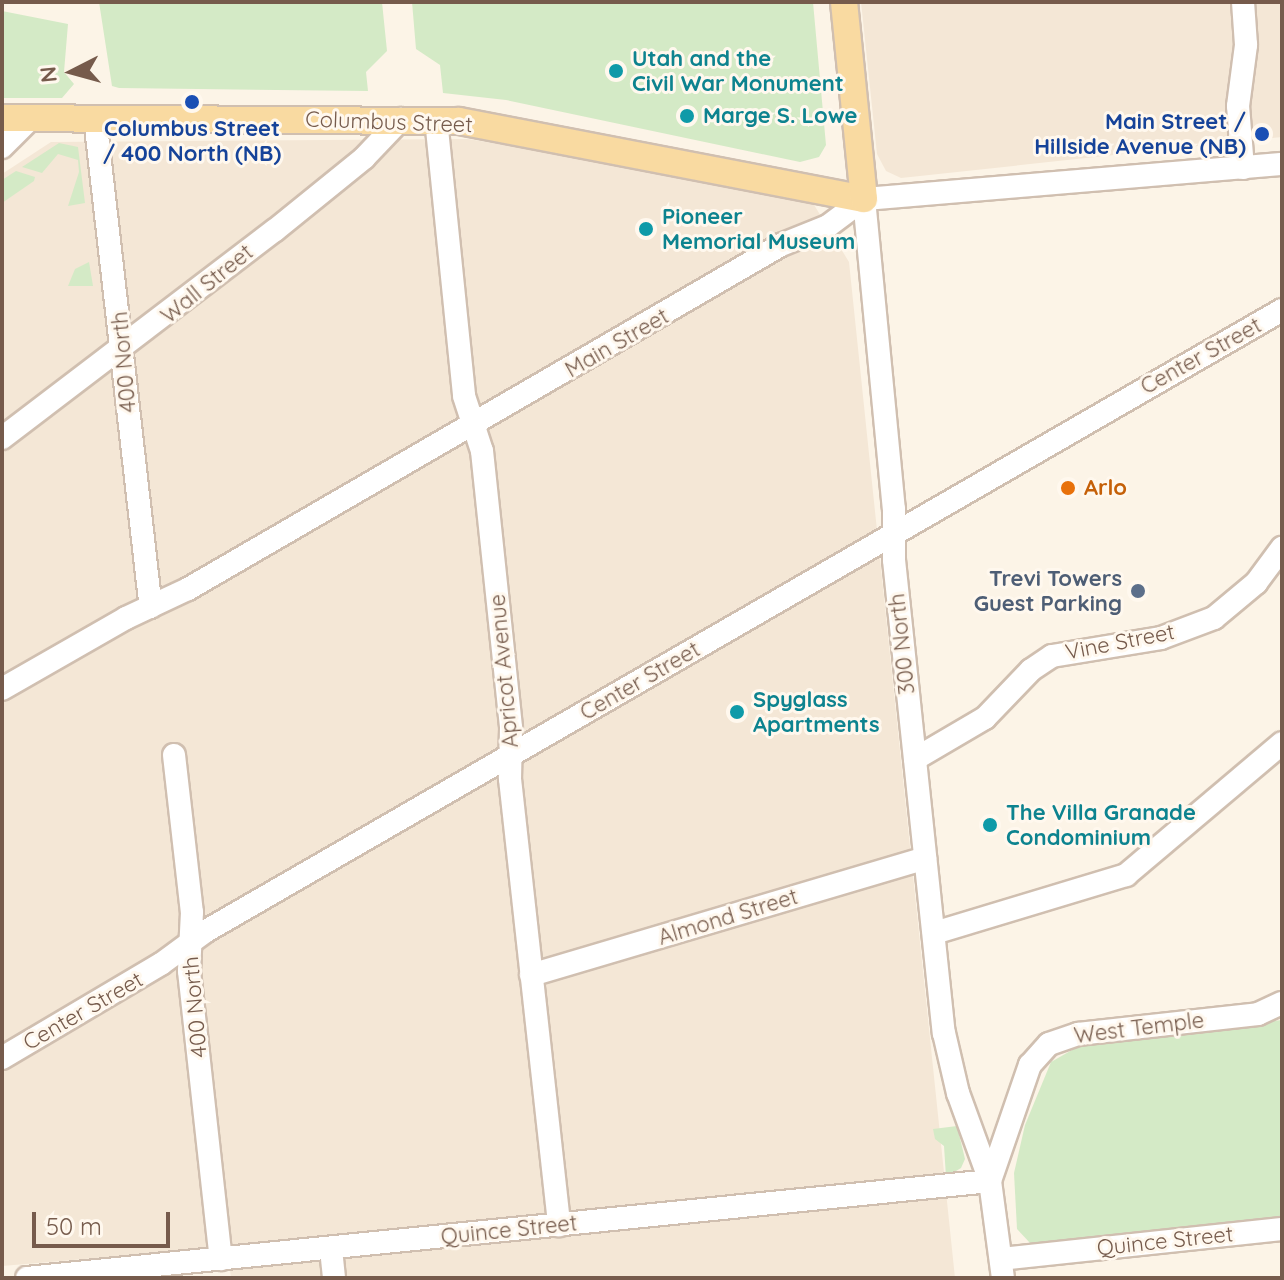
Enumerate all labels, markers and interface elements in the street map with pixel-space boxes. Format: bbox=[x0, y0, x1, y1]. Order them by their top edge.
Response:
north arrow bbox=[32, 32, 112, 112]
place label: Utah and the Civil War Monument bbox=[632, 45, 844, 96]
marker: Utah and the Civil War Monument bbox=[607, 62, 625, 80]
text: N bbox=[33, 65, 63, 84]
marker: Columbus Street / 400 North (NB) bbox=[183, 93, 201, 111]
place label: Marge S. Lowe bbox=[703, 103, 858, 129]
street label: Columbus Street bbox=[305, 106, 473, 138]
marker: Marge S. Lowe bbox=[678, 107, 696, 125]
place label: Main Street / Hillside Avenue (NB) bbox=[1034, 108, 1246, 160]
place label: Columbus Street / 400 North (NB) bbox=[103, 115, 281, 166]
marker: Main Street / Hillside Avenue (NB) bbox=[1253, 125, 1271, 143]
place label: Pioneer Memorial Museum bbox=[662, 203, 855, 254]
marker: Pioneer Memorial Museum bbox=[637, 220, 655, 238]
street label: Wall Street bbox=[156, 239, 258, 329]
street label: Main Street bbox=[561, 303, 673, 383]
street label: 400 North bbox=[106, 310, 142, 414]
street label: Center Street bbox=[1136, 312, 1266, 400]
place label: Arlo bbox=[1084, 475, 1127, 501]
marker: Arlo bbox=[1059, 479, 1077, 497]
place label: Trevi Towers Guest Parking bbox=[974, 565, 1122, 616]
marker: Trevi Towers Guest Parking bbox=[1129, 582, 1147, 600]
street label: 300 North bbox=[884, 592, 920, 696]
street label: Apricot Avenue bbox=[484, 593, 524, 749]
street label: Vine Street bbox=[1063, 618, 1177, 666]
street label: Center Street bbox=[575, 636, 705, 726]
place label: Spyglass Apartments bbox=[753, 686, 880, 738]
marker: Spyglass Apartments bbox=[728, 703, 746, 721]
place label: The Villa Granade Condominium bbox=[1006, 799, 1196, 850]
marker: The Villa Granade Condominium bbox=[981, 816, 999, 834]
street label: Almond Street bbox=[655, 883, 801, 951]
street label: 400 North bbox=[177, 955, 213, 1059]
street label: Center Street bbox=[18, 966, 148, 1056]
street label: West Temple bbox=[1072, 1007, 1206, 1049]
scale bar bbox=[36, 1196, 174, 1246]
street label: Quince Street bbox=[440, 1210, 578, 1250]
text: 50 m bbox=[46, 1211, 102, 1241]
street label: Quince Street bbox=[1096, 1221, 1234, 1261]

